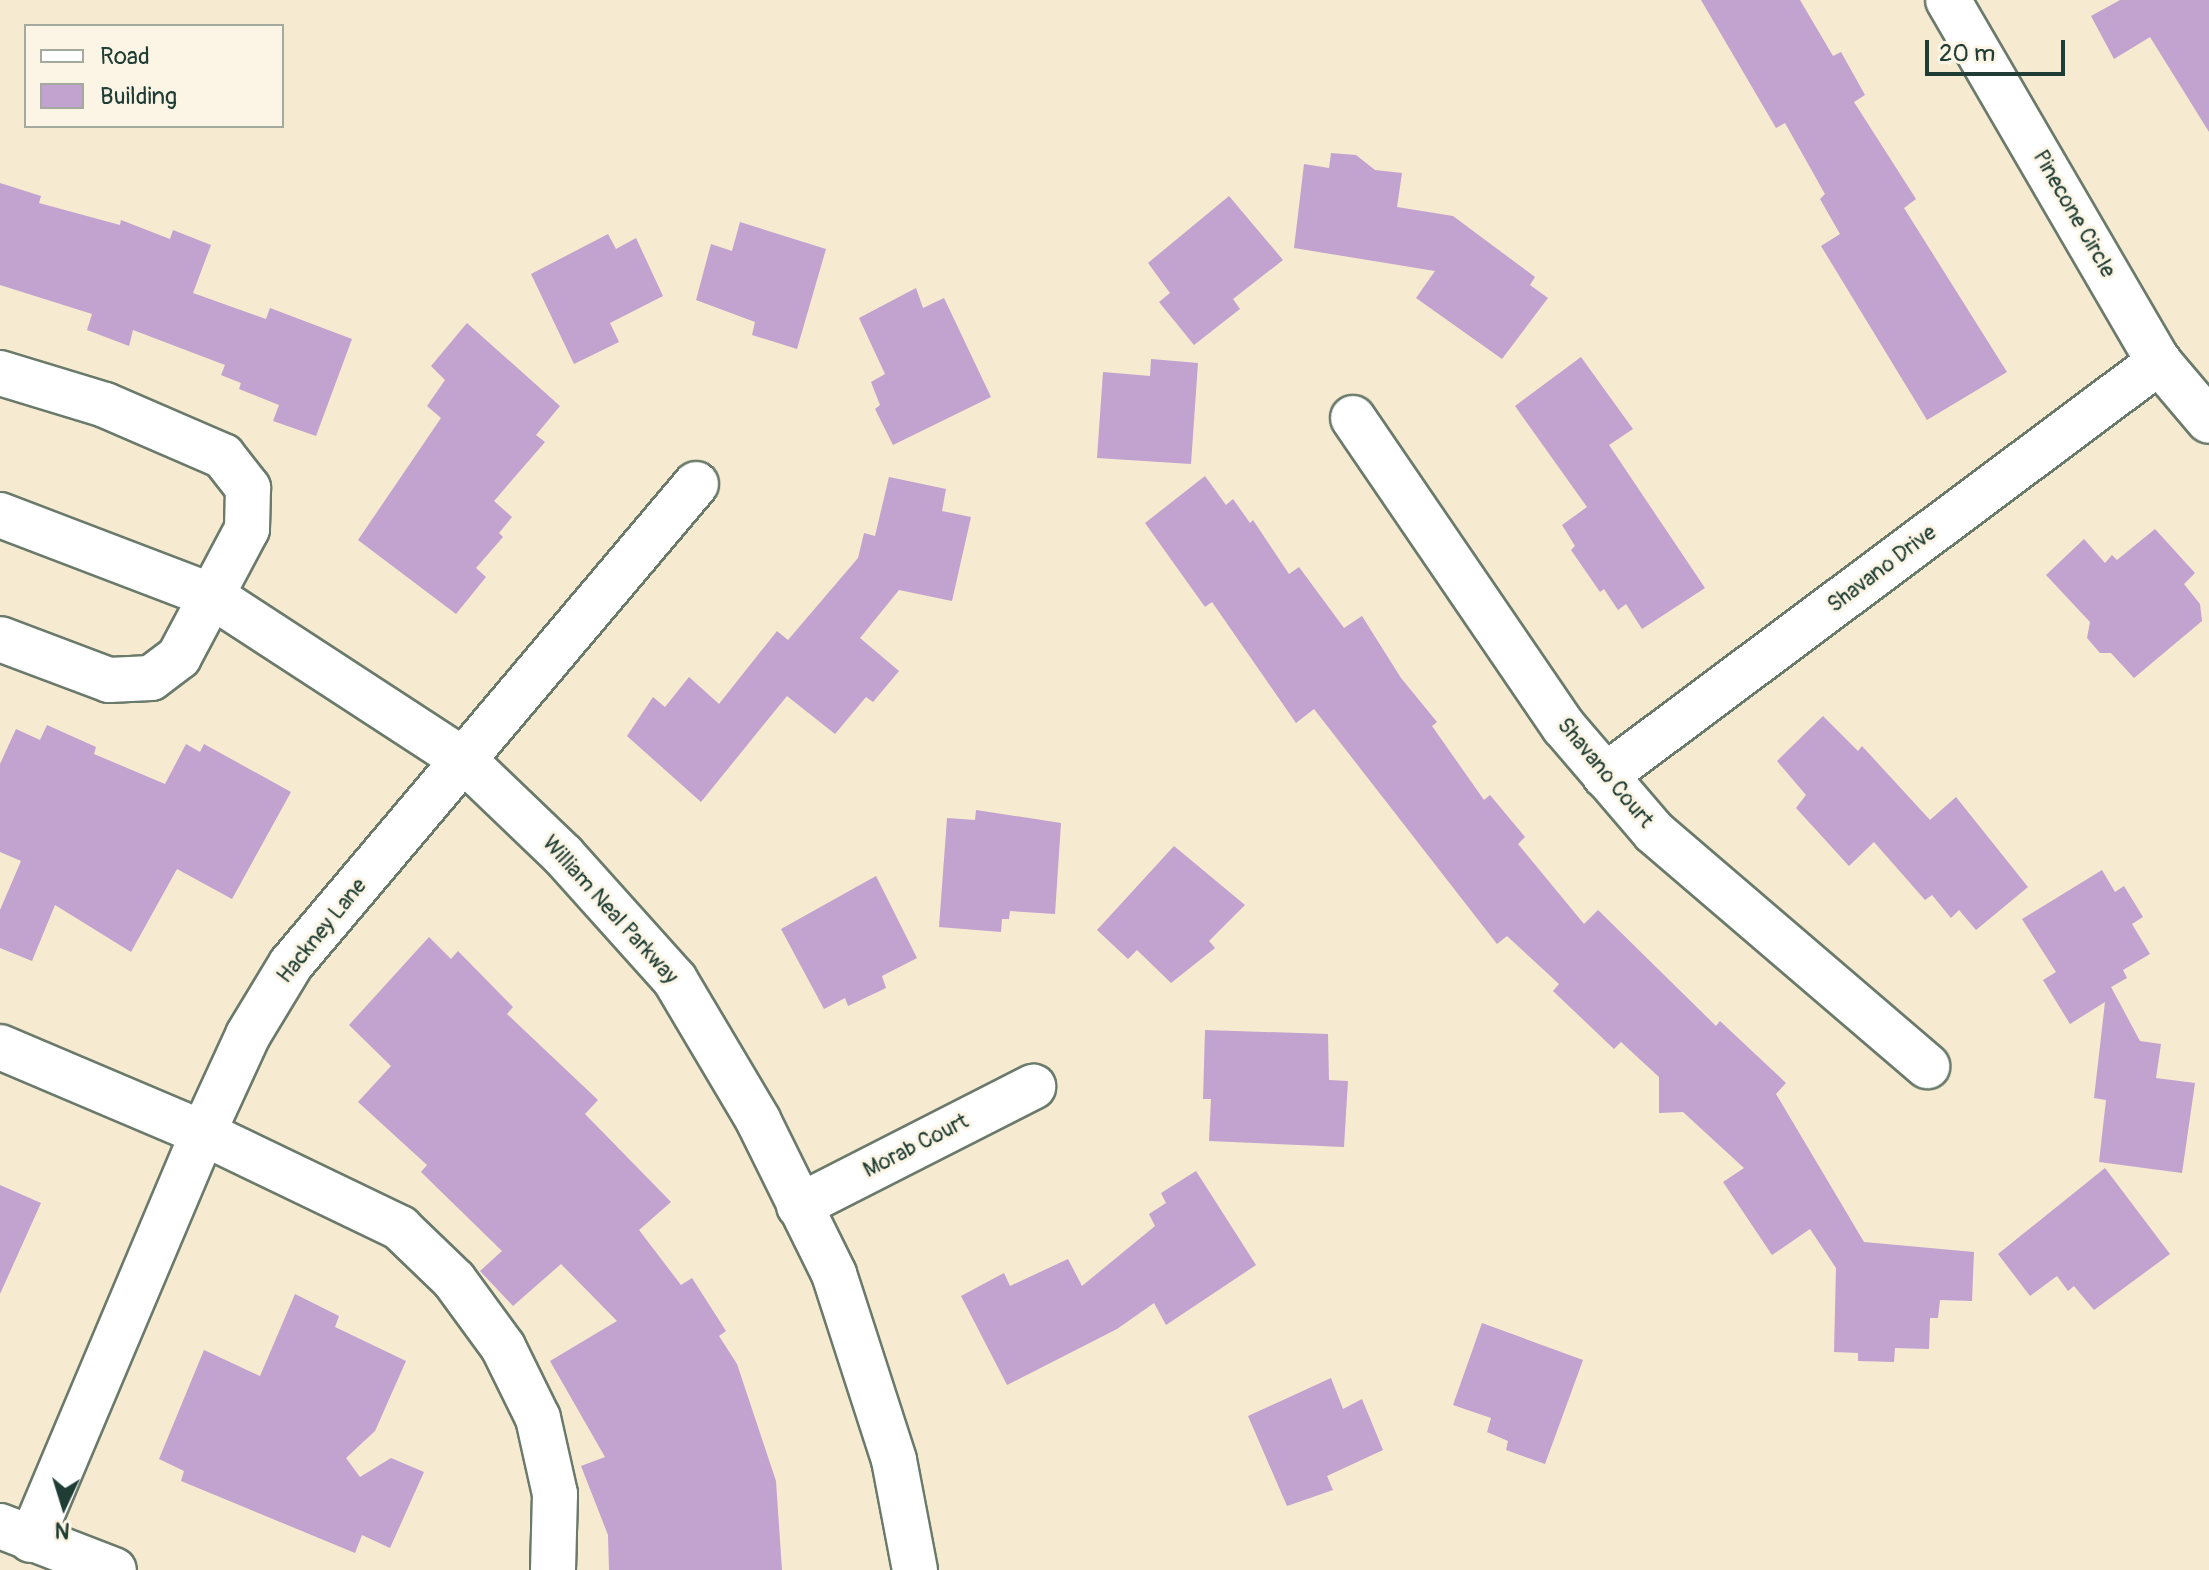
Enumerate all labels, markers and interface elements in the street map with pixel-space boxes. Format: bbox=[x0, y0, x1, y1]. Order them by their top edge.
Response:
legend bbox=[24, 24, 284, 128]
scale bar bbox=[1929, 24, 2069, 74]
text: 20 m bbox=[1939, 39, 1995, 68]
text: Road bbox=[100, 42, 150, 71]
text: Building bbox=[100, 82, 177, 111]
street label: Pinecone Circle bbox=[2027, 146, 2121, 282]
street label: Shavano Drive bbox=[1822, 520, 1942, 618]
street label: Shavano Court bbox=[1551, 713, 1659, 833]
street label: William Neal Parkway bbox=[536, 830, 684, 990]
street label: Hackney Lane bbox=[272, 873, 372, 989]
street label: Morab Court bbox=[859, 1108, 973, 1184]
north arrow bbox=[24, 1466, 104, 1546]
text: N bbox=[54, 1515, 71, 1544]

